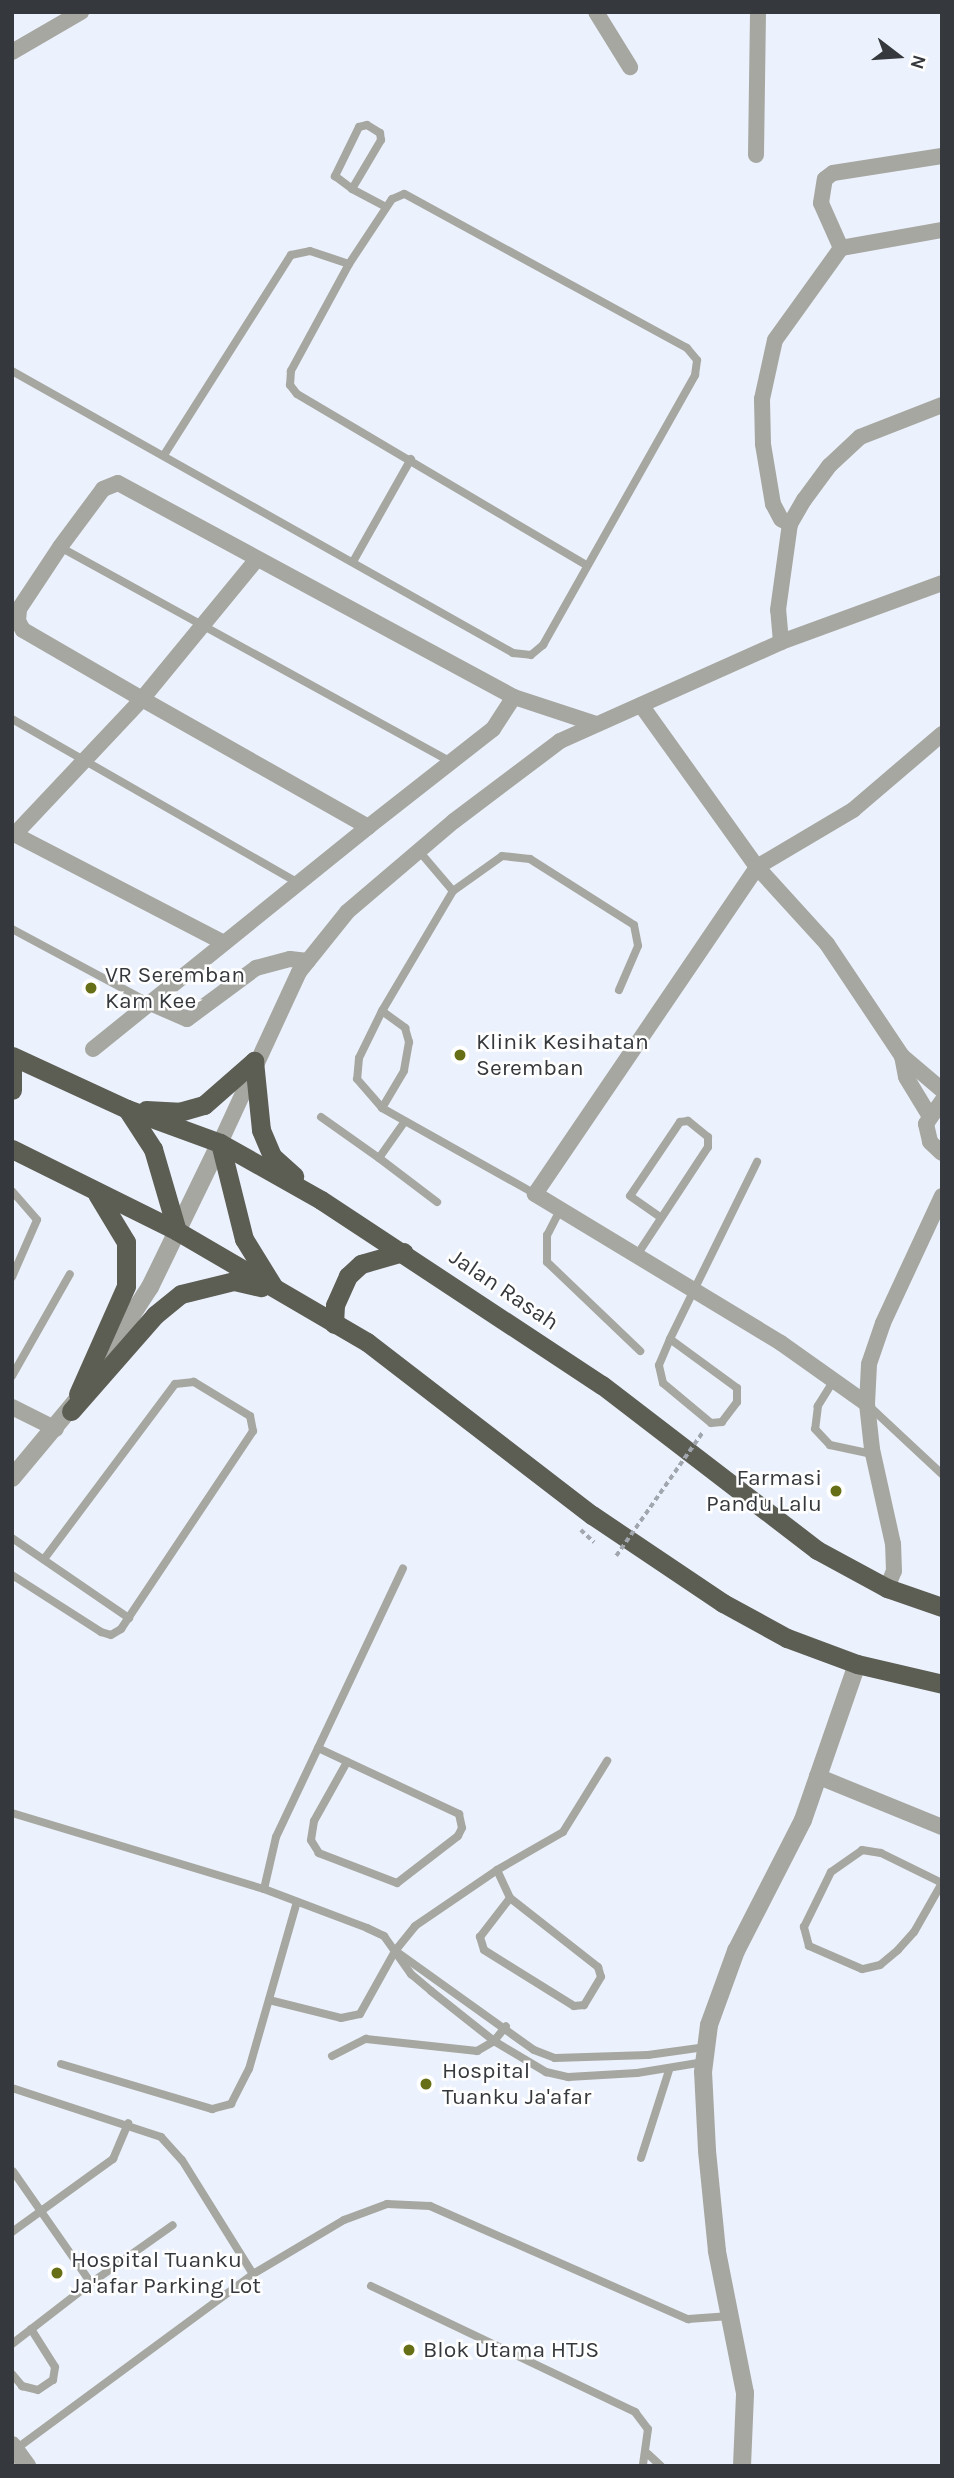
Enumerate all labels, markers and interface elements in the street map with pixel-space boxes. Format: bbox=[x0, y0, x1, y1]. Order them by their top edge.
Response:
north arrow bbox=[863, 21, 933, 91]
text: N bbox=[906, 52, 931, 72]
place label: VR Seremban Kam Kee bbox=[105, 961, 245, 1015]
marker: VR Seremban Kam Kee bbox=[83, 980, 99, 996]
place label: Klinik Kesihatan Seremban bbox=[476, 1028, 649, 1082]
marker: Klinik Kesihatan Seremban bbox=[450, 1045, 470, 1065]
street label: Jalan Rasah bbox=[444, 1243, 564, 1337]
place label: Farmasi Pandu Lalu bbox=[706, 1464, 822, 1518]
marker: Farmasi Pandu Lalu bbox=[828, 1483, 844, 1499]
place label: Hospital Tuanku Ja'afar bbox=[442, 2057, 591, 2111]
marker: Hospital Tuanku Ja'afar bbox=[416, 2074, 436, 2094]
place label: Hospital Tuanku Ja'afar Parking Lot bbox=[71, 2246, 261, 2300]
marker: Hospital Tuanku Ja'afar Parking Lot bbox=[49, 2265, 65, 2281]
place label: Blok Utama HTJS bbox=[423, 2336, 599, 2364]
marker: Blok Utama HTJS bbox=[401, 2342, 417, 2358]

